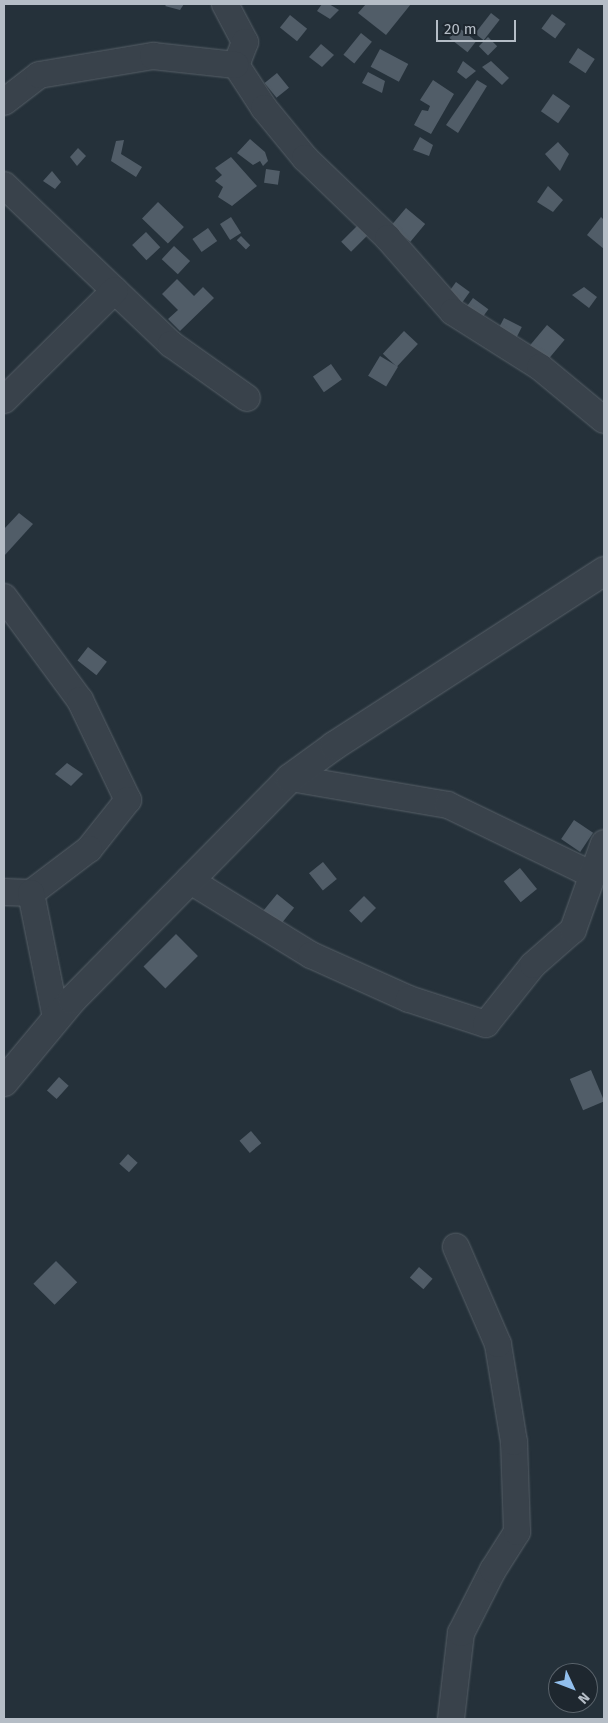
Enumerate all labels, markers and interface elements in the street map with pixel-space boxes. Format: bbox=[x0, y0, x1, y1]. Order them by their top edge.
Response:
scale bar bbox=[438, 10, 518, 42]
text: 20 m bbox=[444, 20, 477, 38]
north arrow bbox=[548, 1663, 598, 1713]
text: N bbox=[574, 1689, 593, 1707]

